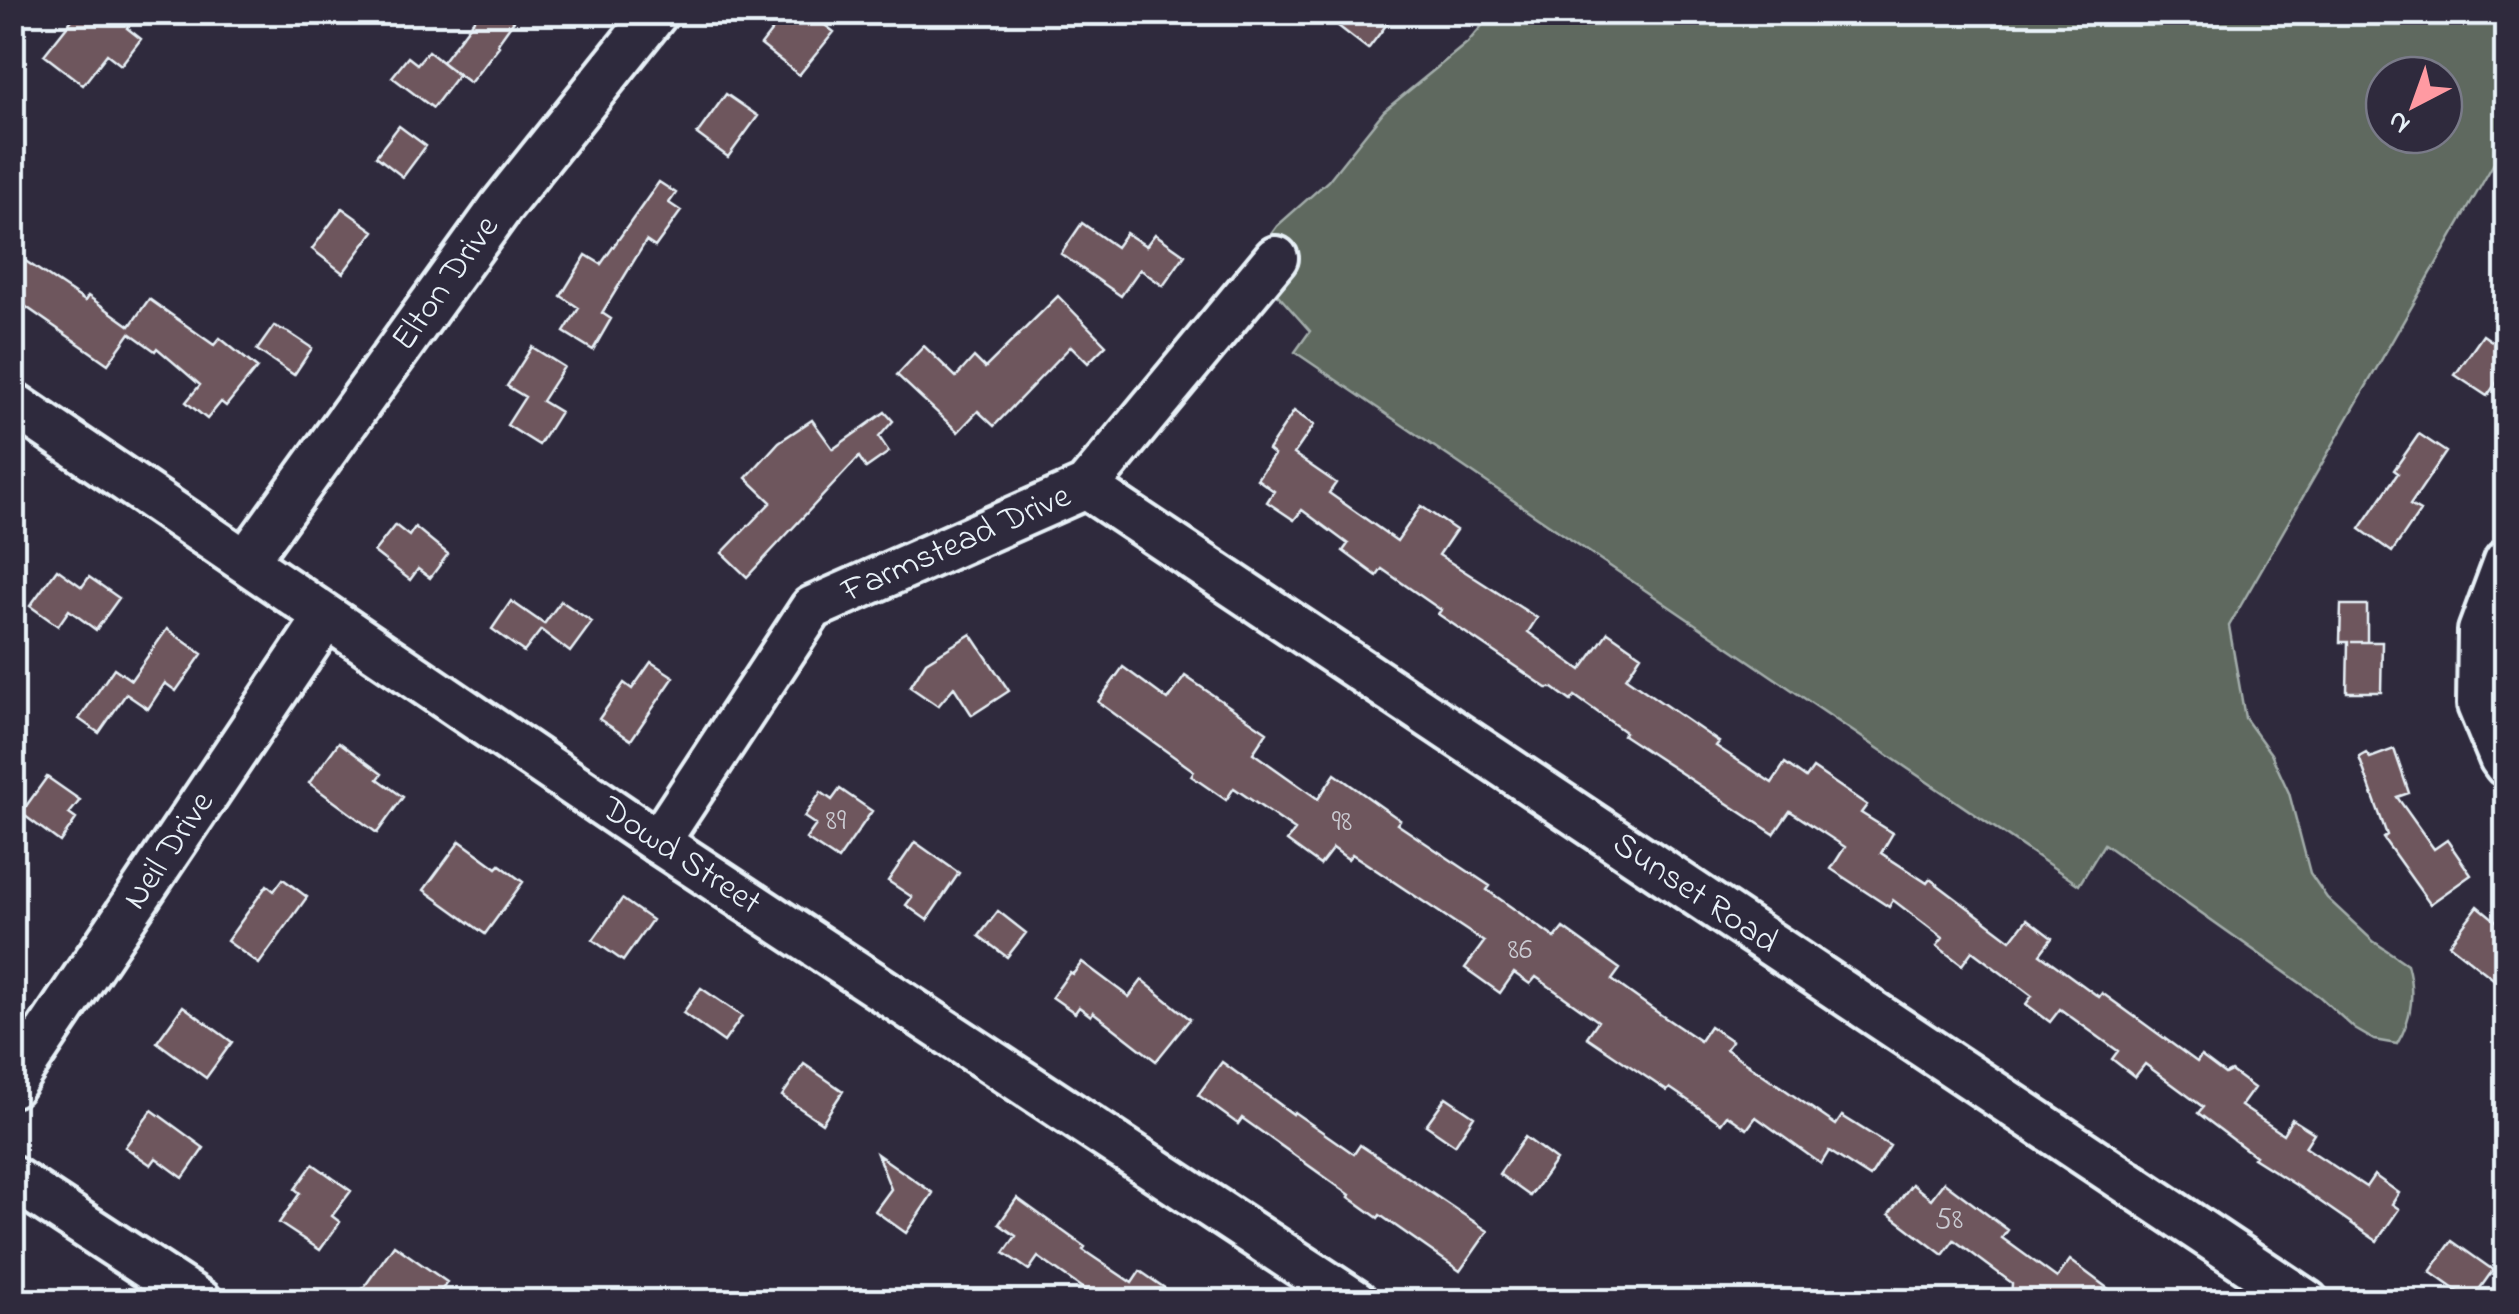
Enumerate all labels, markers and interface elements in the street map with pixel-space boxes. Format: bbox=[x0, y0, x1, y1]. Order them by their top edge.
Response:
north arrow bbox=[2364, 55, 2464, 155]
text: N bbox=[2379, 100, 2420, 143]
street label: Elton Drive bbox=[380, 205, 512, 362]
street label: Farmstead Drive bbox=[833, 471, 1079, 618]
street label: Neil Drive bbox=[111, 781, 228, 920]
street label: Dowd Street bbox=[589, 784, 771, 929]
house number: 89 bbox=[826, 800, 846, 844]
house number: 98 bbox=[1332, 801, 1352, 845]
street label: Sunset Road bbox=[1602, 819, 1788, 967]
house number: 86 bbox=[1508, 929, 1532, 973]
house number: 58 bbox=[1935, 1199, 1963, 1243]

